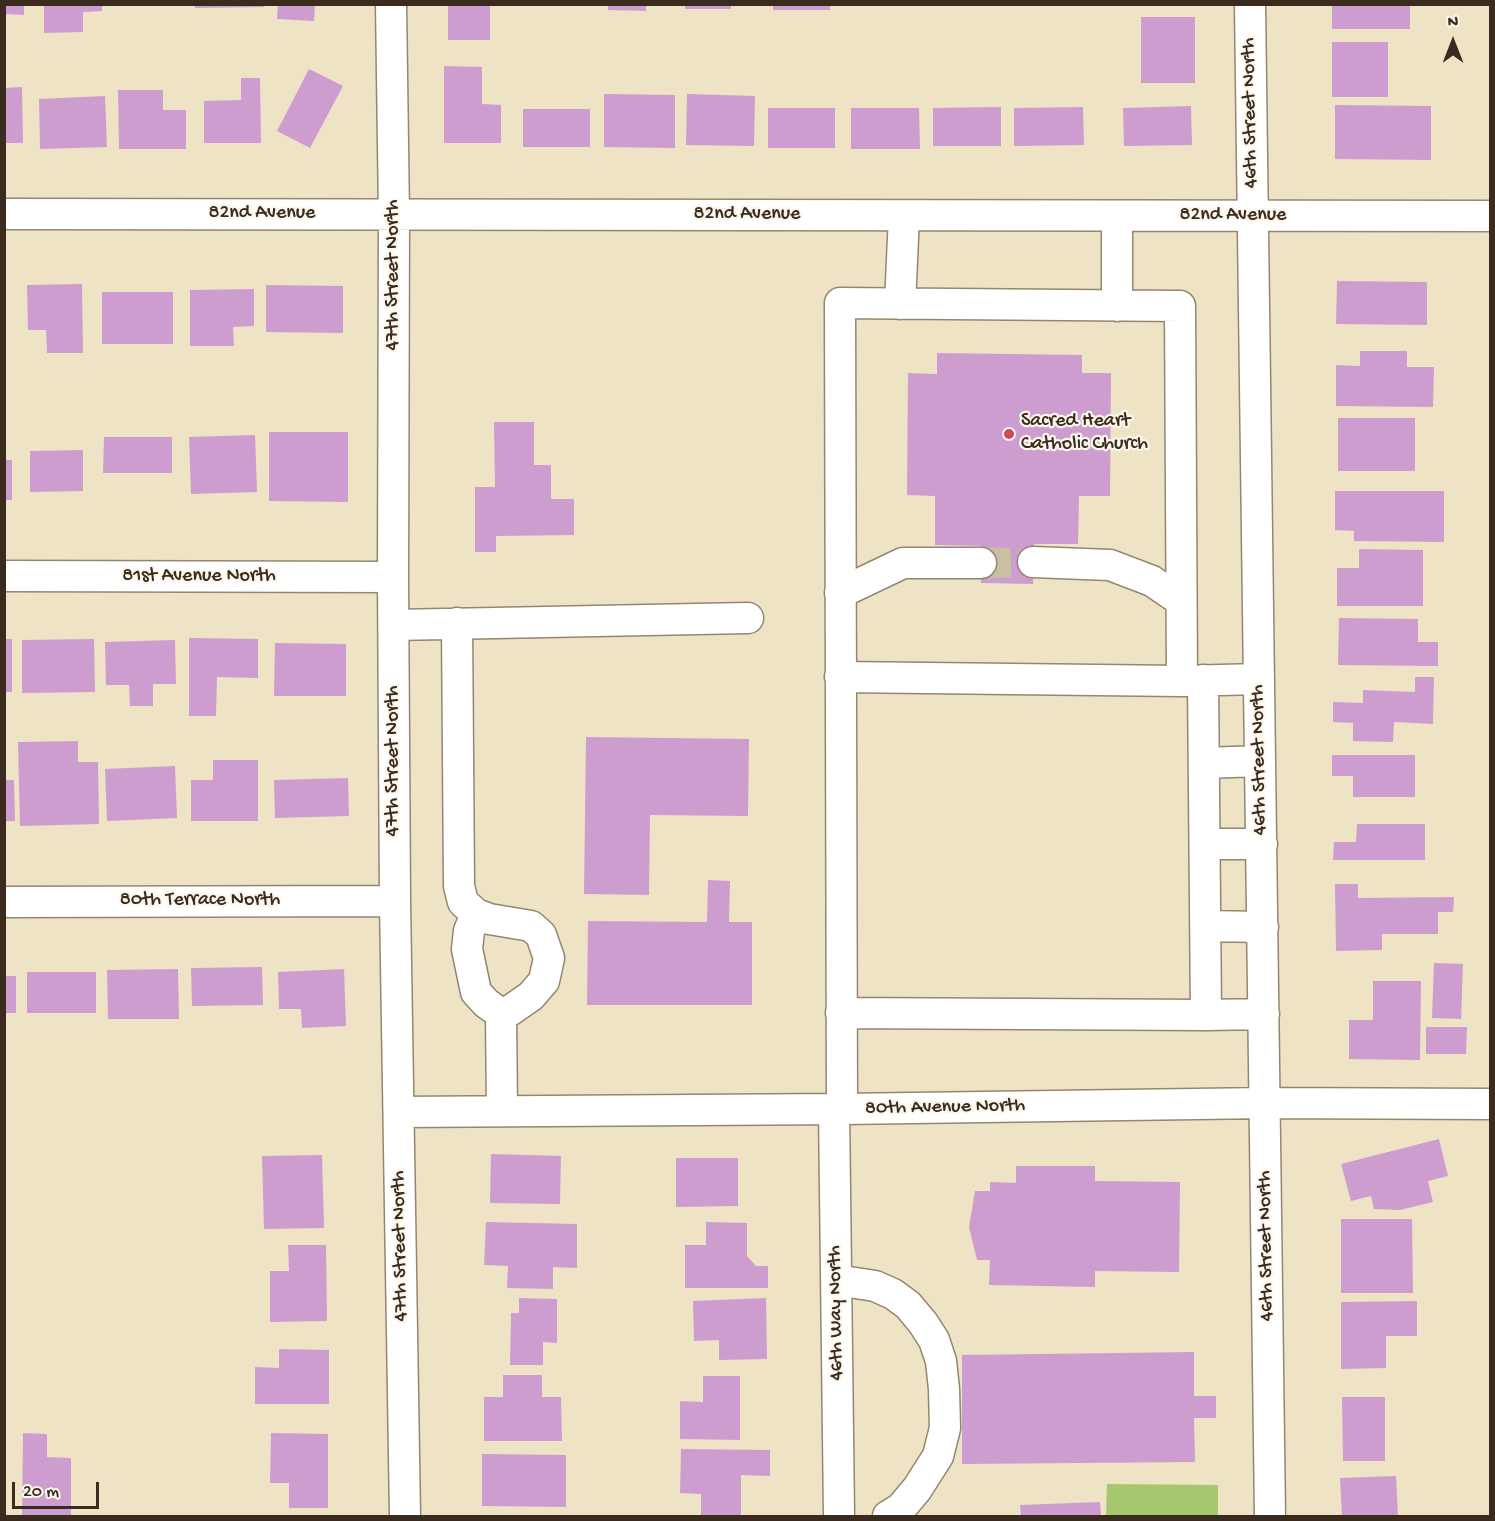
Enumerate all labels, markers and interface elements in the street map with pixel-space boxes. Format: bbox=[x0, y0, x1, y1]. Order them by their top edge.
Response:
north arrow bbox=[1423, 12, 1483, 72]
text: N bbox=[1448, 14, 1458, 33]
street label: 46th Street North bbox=[1238, 37, 1264, 189]
street label: 47th Street North bbox=[382, 200, 406, 350]
street label: 82nd Avenue bbox=[209, 202, 315, 226]
street label: 82nd Avenue bbox=[694, 203, 800, 227]
street label: 82nd Avenue bbox=[1180, 204, 1286, 228]
place label: Sacred Heart Catholic Church bbox=[1021, 410, 1148, 457]
marker: Sacred Heart Catholic Church bbox=[1002, 427, 1016, 441]
street label: 81st Avenue North bbox=[122, 565, 276, 589]
street label: 46th Street North bbox=[1247, 684, 1273, 836]
street label: 47th Street North bbox=[382, 686, 406, 836]
street label: 80th Terrace North bbox=[120, 889, 280, 913]
street label: 80th Avenue North bbox=[865, 1095, 1025, 1121]
street label: 47th Street North bbox=[388, 1170, 414, 1322]
street label: 46th Street North bbox=[1254, 1170, 1280, 1322]
street label: 46th Way North bbox=[824, 1245, 850, 1381]
scale bar bbox=[15, 1470, 102, 1508]
text: 20 m bbox=[23, 1482, 59, 1503]

